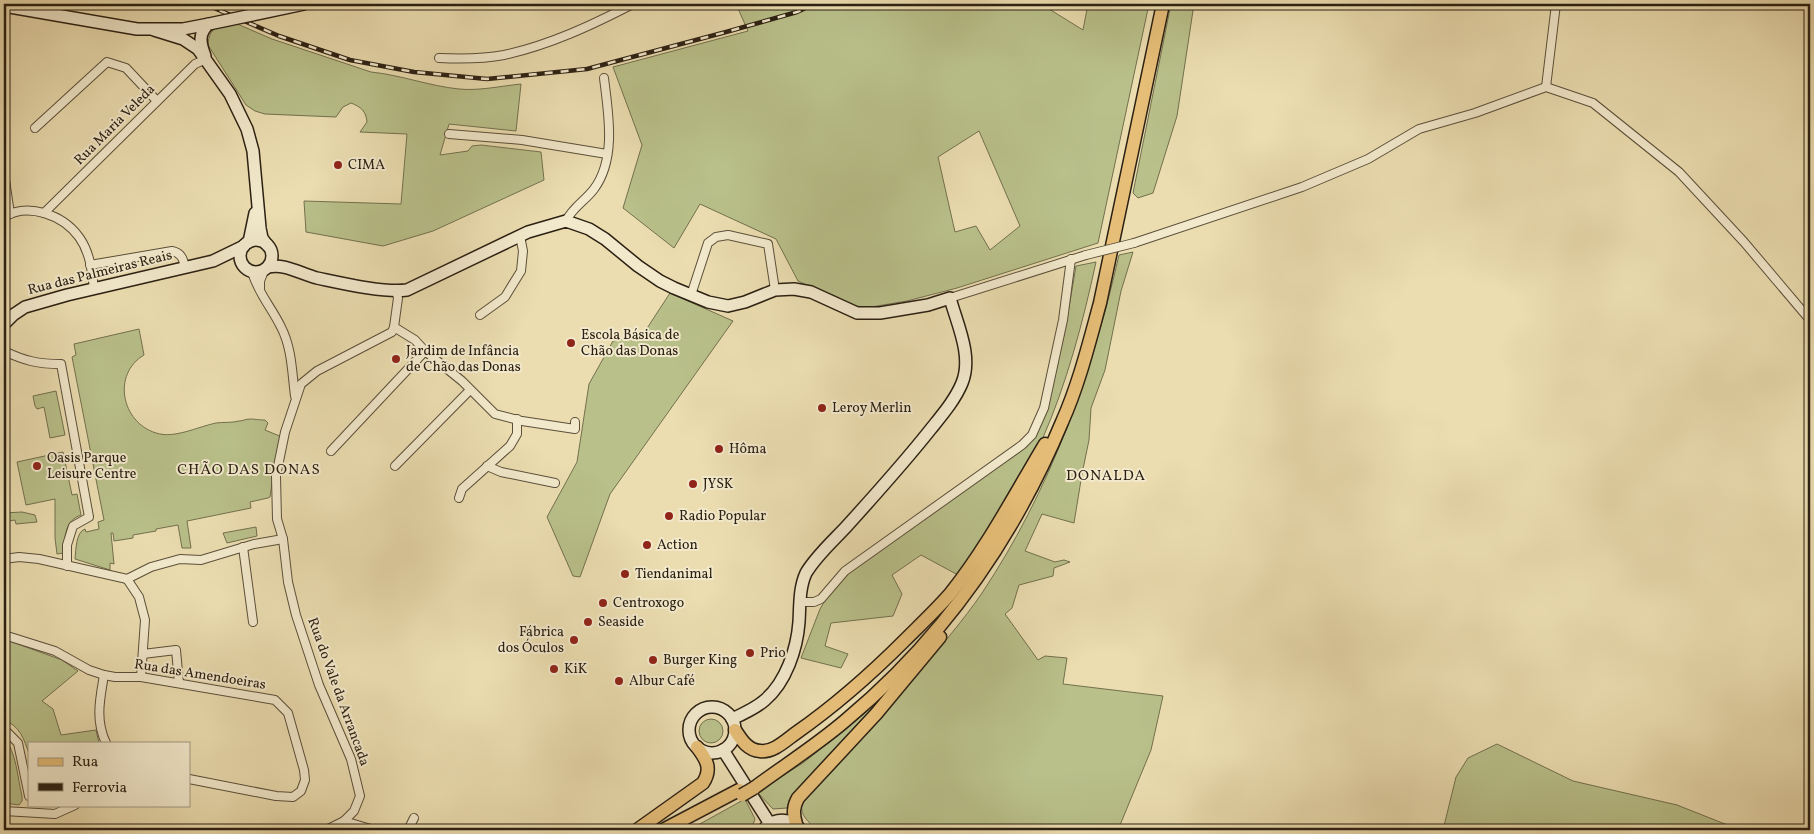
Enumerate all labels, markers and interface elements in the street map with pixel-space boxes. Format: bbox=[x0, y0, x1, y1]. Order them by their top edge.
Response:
street label: Rua Maria Veleda bbox=[70, 80, 160, 170]
place label: CIMA bbox=[348, 156, 385, 175]
marker: CIMA bbox=[332, 159, 344, 171]
street label: Rua das Palmeiras Reais bbox=[26, 246, 174, 300]
place label: Escola Básica de Chão das Donas bbox=[581, 326, 680, 361]
marker: Escola Básica de Chão das Donas bbox=[565, 337, 577, 349]
place label: Jardim de Infância de Chão das Donas bbox=[406, 342, 521, 377]
marker: Jardim de Infância de Chão das Donas bbox=[390, 353, 402, 365]
place label: Leroy Merlin bbox=[832, 399, 912, 418]
marker: Leroy Merlin bbox=[816, 402, 828, 414]
place label: Hôma bbox=[729, 440, 766, 459]
marker: Hôma bbox=[713, 443, 725, 455]
place label: Oasis Parque Leisure Centre bbox=[47, 449, 137, 484]
marker: Oasis Parque Leisure Centre bbox=[31, 460, 43, 472]
district label: CHÃO DAS DONAS bbox=[177, 460, 321, 481]
district label: DONALDA bbox=[1066, 466, 1146, 487]
place label: JYSK bbox=[703, 475, 734, 494]
marker: JYSK bbox=[687, 478, 699, 490]
place label: Radio Popular bbox=[679, 507, 766, 526]
marker: Radio Popular bbox=[663, 510, 675, 522]
place label: Action bbox=[657, 536, 698, 555]
marker: Action bbox=[641, 539, 653, 551]
place label: Tiendanimal bbox=[635, 565, 713, 584]
marker: Tiendanimal bbox=[619, 568, 631, 580]
place label: Centroxogo bbox=[613, 594, 684, 613]
marker: Centroxogo bbox=[597, 597, 609, 609]
place label: Seaside bbox=[598, 613, 644, 632]
street label: Rua do Vale da Arrancada bbox=[302, 615, 374, 769]
marker: Seaside bbox=[582, 616, 594, 628]
place label: Fábrica dos Óculos bbox=[498, 623, 564, 658]
marker: Fábrica dos Óculos bbox=[568, 634, 580, 646]
place label: Prio bbox=[760, 644, 786, 663]
marker: Prio bbox=[744, 647, 756, 659]
place label: Burger King bbox=[663, 651, 737, 670]
marker: Burger King bbox=[647, 654, 659, 666]
street label: Rua das Amendoeiras bbox=[133, 655, 267, 695]
place label: KiK bbox=[564, 660, 588, 679]
marker: KiK bbox=[548, 663, 560, 675]
place label: Albur Café bbox=[629, 672, 695, 691]
marker: Albur Café bbox=[613, 675, 625, 687]
legend bbox=[28, 742, 190, 806]
text: Rua bbox=[72, 752, 98, 773]
text: Ferrovia bbox=[72, 778, 127, 799]

